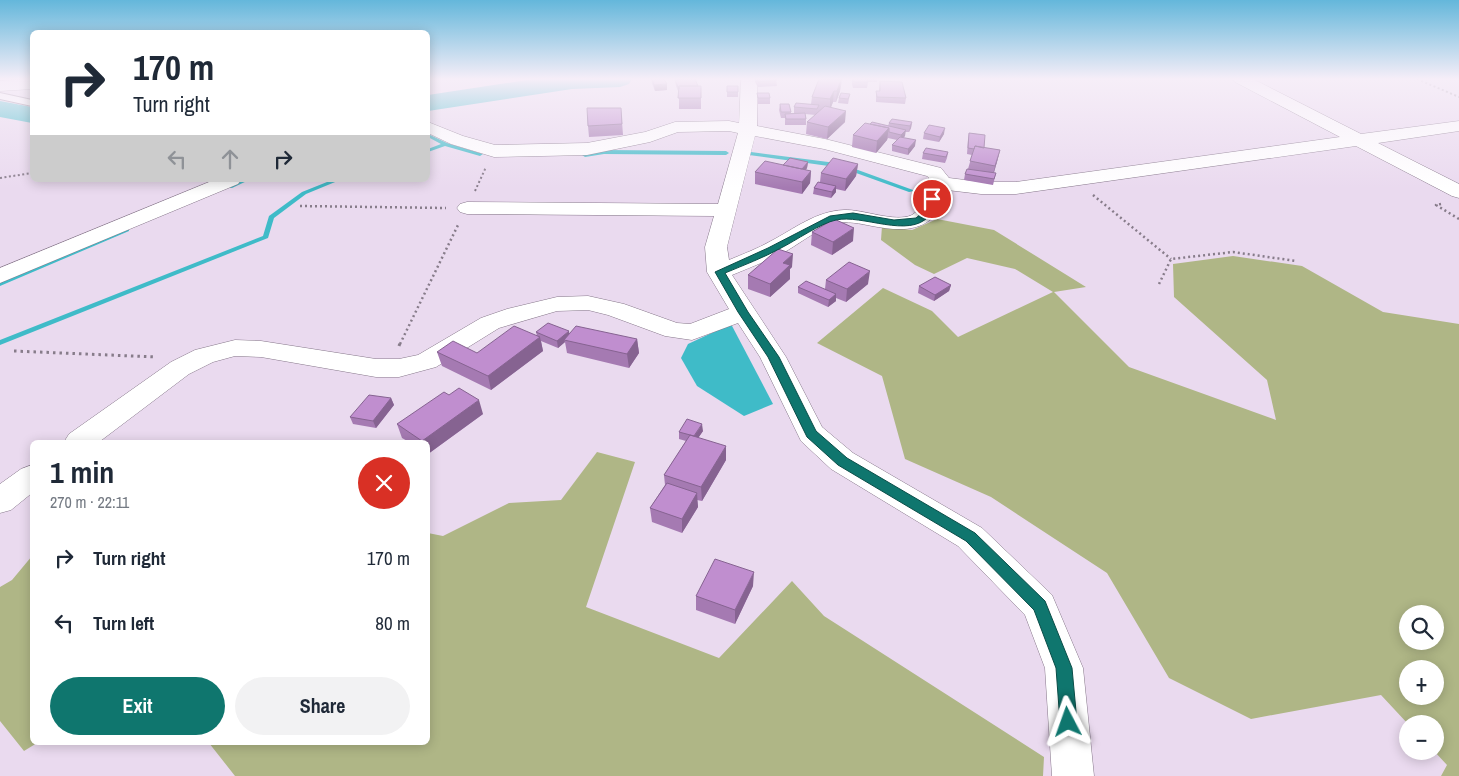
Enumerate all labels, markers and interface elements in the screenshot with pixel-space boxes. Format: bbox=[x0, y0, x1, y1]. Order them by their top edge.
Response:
text: 170 m bbox=[133, 44, 214, 91]
icon: right bbox=[50, 50, 115, 115]
text: Turn right bbox=[133, 89, 210, 119]
icon: left bbox=[163, 145, 191, 173]
icon: ahead bbox=[216, 145, 244, 173]
icon: right bbox=[269, 145, 297, 173]
pin bbox=[911, 178, 953, 220]
icon: arrive bbox=[918, 185, 946, 213]
text: 1 min bbox=[50, 452, 114, 492]
button: close bbox=[358, 457, 410, 509]
text: 270 m · 22:11 bbox=[50, 491, 129, 513]
icon: right bbox=[50, 544, 78, 572]
text: Turn right bbox=[93, 545, 165, 571]
text: 170 m bbox=[367, 545, 410, 571]
map controls bbox=[1399, 605, 1444, 760]
button: search bbox=[1399, 605, 1444, 650]
icon: left bbox=[50, 609, 78, 637]
text: Turn left bbox=[93, 610, 154, 636]
text: 80 m bbox=[375, 610, 410, 636]
button: + bbox=[1399, 660, 1444, 705]
button: Exit bbox=[50, 677, 225, 735]
button: Share bbox=[235, 677, 410, 735]
position arrow bbox=[1041, 695, 1093, 747]
button: − bbox=[1399, 715, 1444, 760]

